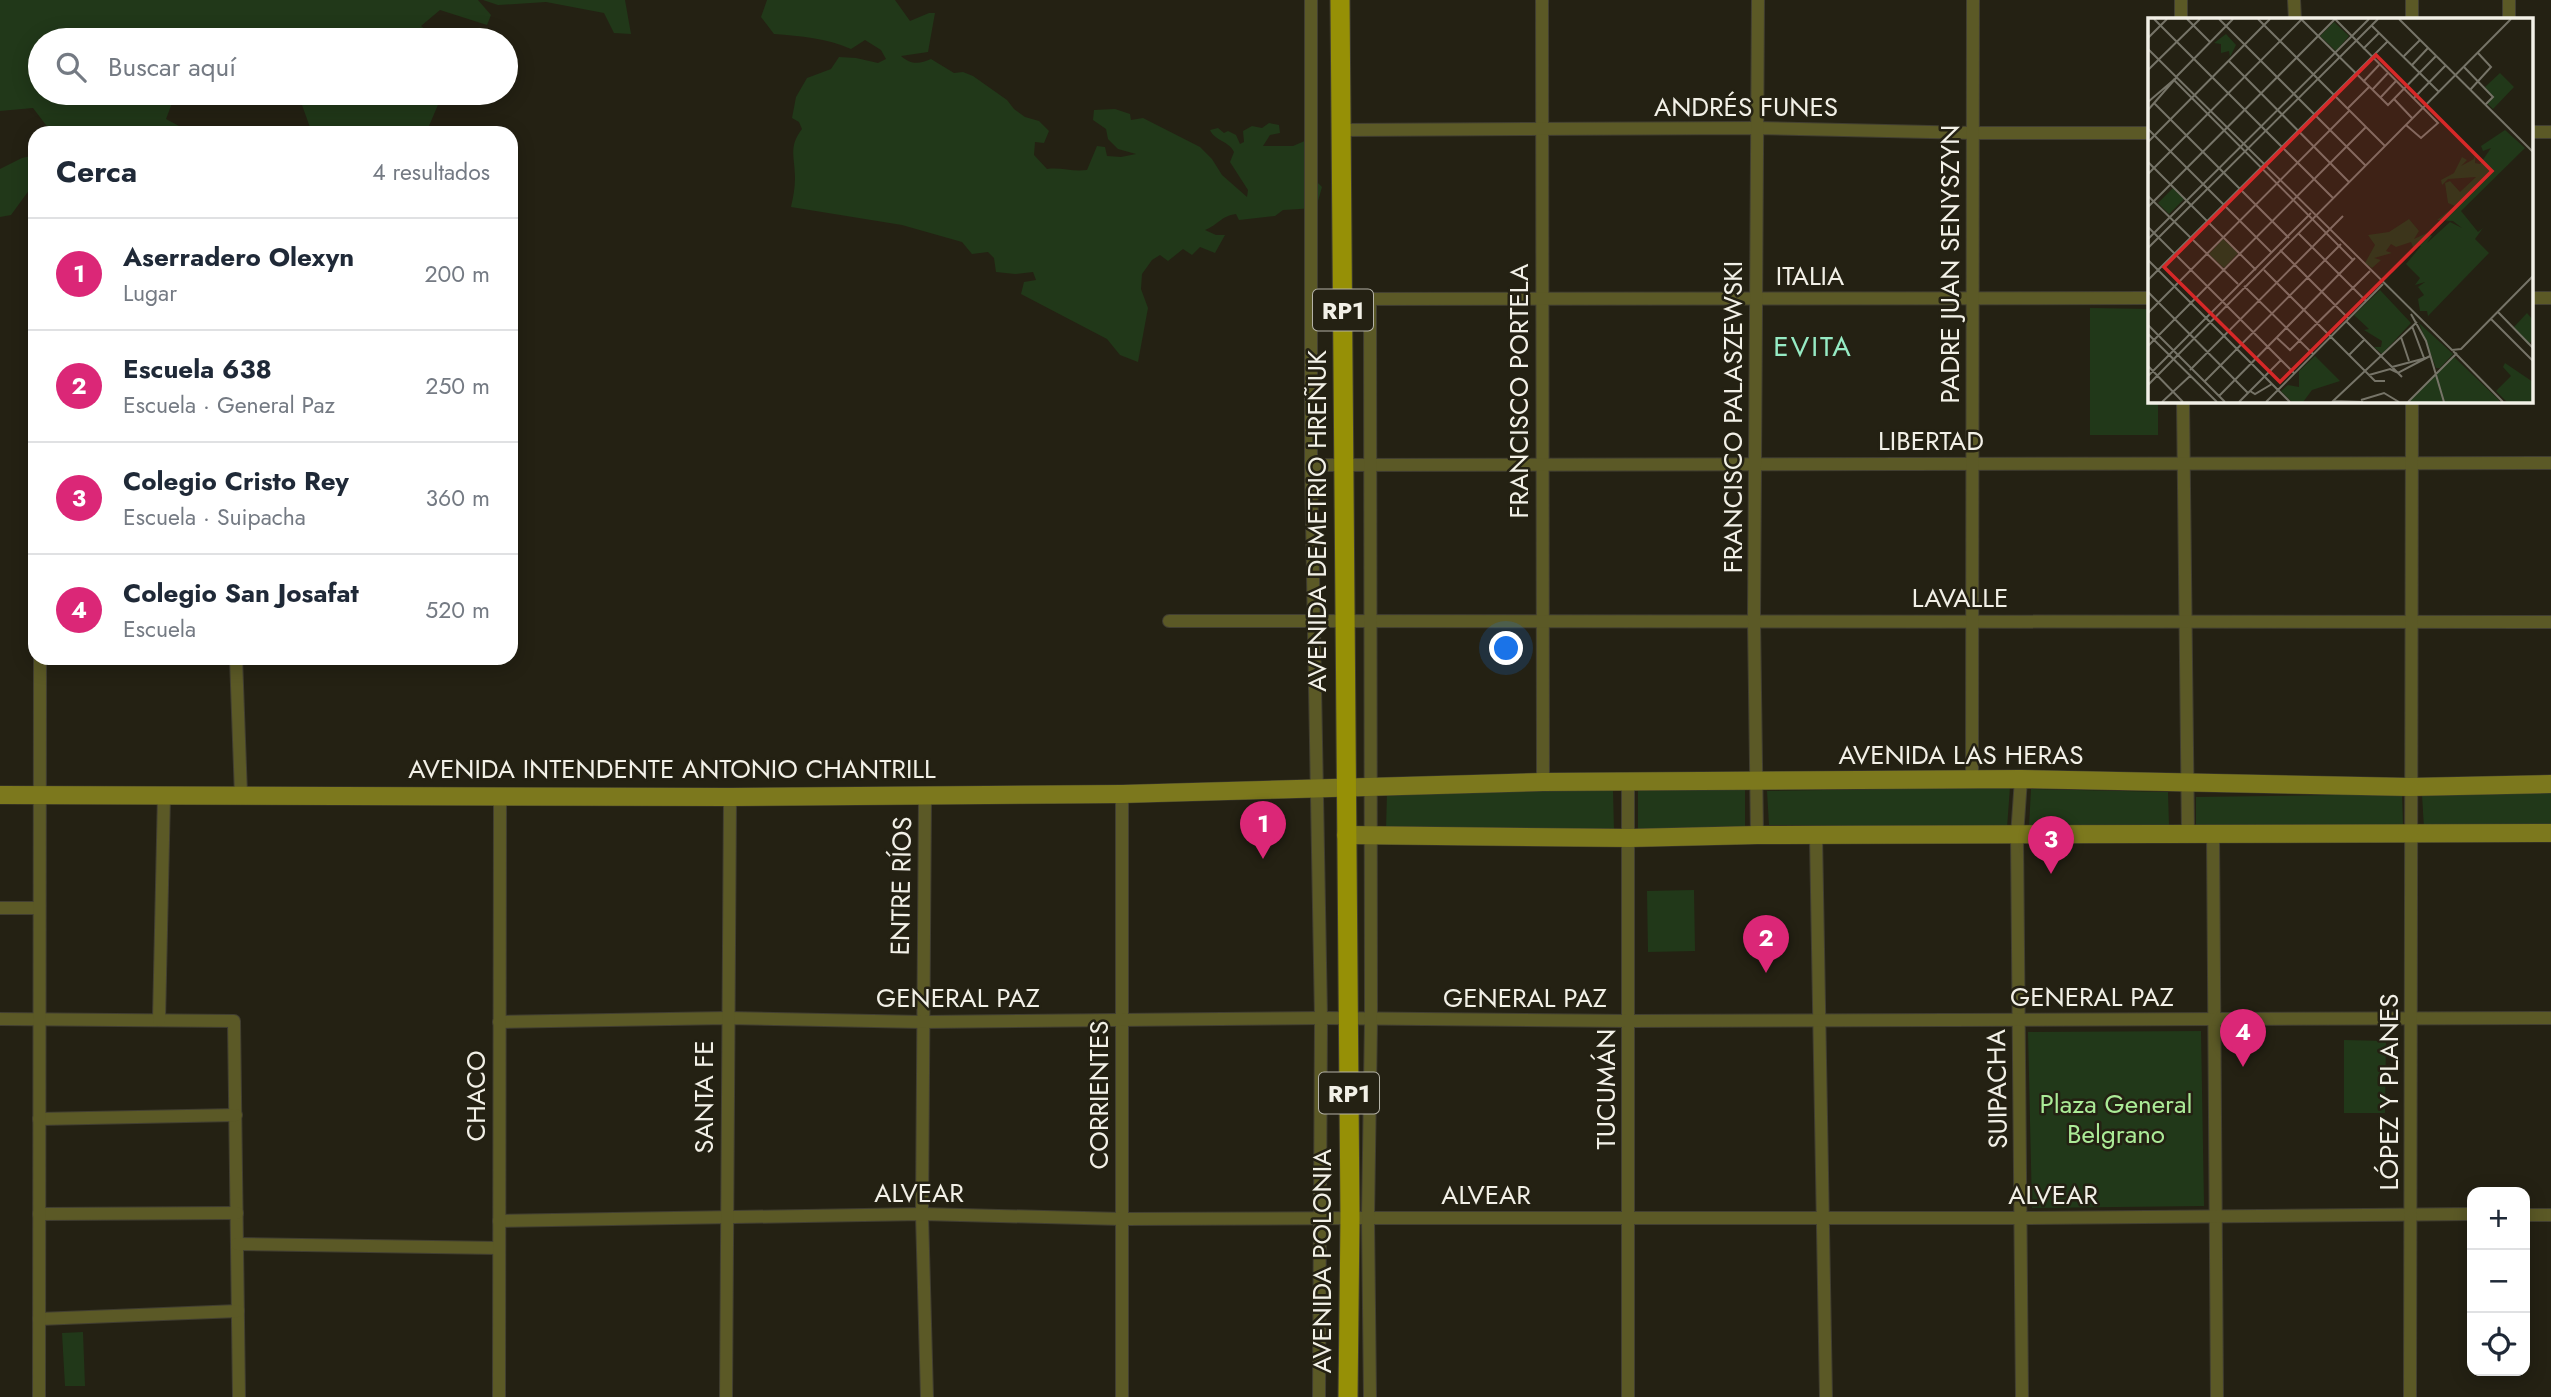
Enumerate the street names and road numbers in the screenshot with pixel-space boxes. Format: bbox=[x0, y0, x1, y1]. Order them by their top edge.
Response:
street label: ANDRÉS FUNES bbox=[1654, 88, 1838, 126]
street label: PADRE JUAN SENYSZYN bbox=[1931, 125, 1969, 403]
street label: ITALIA bbox=[1776, 257, 1845, 295]
street label: FRANCISCO PALASZEWSKI bbox=[1714, 261, 1752, 573]
street label: FRANCISCO PORTELA bbox=[1500, 263, 1538, 518]
road number: RP1 bbox=[1313, 290, 1373, 330]
street label: AVENIDA DEMETRIO HREÑUK bbox=[1298, 350, 1336, 692]
street label: LIBERTAD bbox=[1878, 422, 1984, 460]
street label: LAVALLE bbox=[1912, 579, 2008, 617]
street label: AVENIDA LAS HERAS bbox=[1839, 736, 2083, 774]
street label: AVENIDA INTENDENTE ANTONIO CHANTRILL bbox=[408, 750, 936, 788]
street label: ENTRE RÍOS bbox=[881, 816, 921, 956]
street label: GENERAL PAZ bbox=[2010, 978, 2174, 1016]
street label: GENERAL PAZ bbox=[876, 979, 1040, 1017]
street label: GENERAL PAZ bbox=[1443, 979, 1607, 1017]
street label: LÓPEZ Y PLANES bbox=[2370, 994, 2408, 1190]
street label: CORRIENTES bbox=[1080, 1021, 1118, 1169]
street label: SUIPACHA bbox=[1977, 1028, 2017, 1149]
street label: TUCUMÁN bbox=[1587, 1029, 1625, 1149]
street label: SANTA FE bbox=[685, 1040, 723, 1154]
street label: CHACO bbox=[457, 1050, 495, 1142]
road number: RP1 bbox=[1319, 1072, 1379, 1114]
street label: AVENIDA POLONIA bbox=[1303, 1148, 1341, 1373]
street label: ALVEAR bbox=[874, 1174, 964, 1212]
street label: ALVEAR bbox=[1441, 1176, 1531, 1214]
street label: ALVEAR bbox=[2008, 1176, 2098, 1214]

